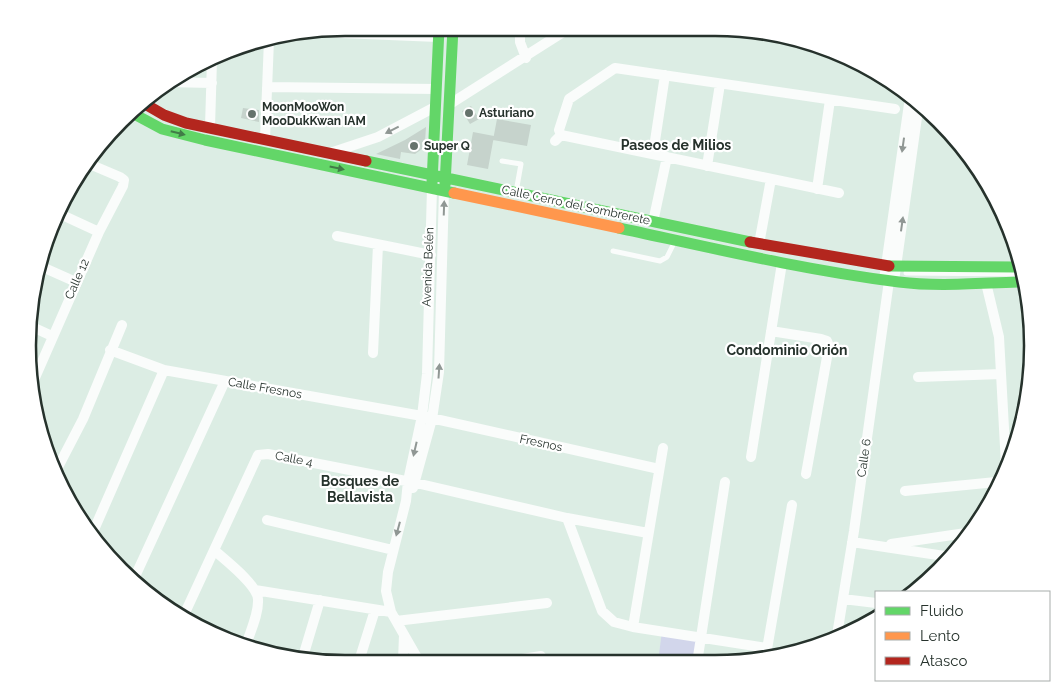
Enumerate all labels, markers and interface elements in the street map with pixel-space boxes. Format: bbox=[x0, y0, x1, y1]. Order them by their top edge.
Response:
place label: MoonMooWon MooDukKwan IAM bbox=[262, 100, 366, 128]
place label: Asturiano bbox=[479, 106, 534, 120]
marker: Asturiano bbox=[463, 107, 475, 119]
marker: MoonMooWon MooDukKwan IAM bbox=[246, 108, 258, 120]
one-way arrow bbox=[385, 126, 400, 134]
one-way arrow bbox=[170, 129, 185, 137]
district label: Paseos de Milios bbox=[621, 137, 731, 153]
one-way arrow bbox=[899, 137, 907, 153]
place label: Super Q bbox=[424, 139, 470, 153]
marker: Super Q bbox=[408, 140, 420, 152]
one-way arrow bbox=[329, 164, 344, 172]
street label: Calle Cerro del Sombrerete bbox=[500, 182, 652, 228]
one-way arrow bbox=[440, 200, 448, 216]
one-way arrow bbox=[898, 216, 906, 232]
street label: Avenida Belén bbox=[420, 227, 436, 307]
street label: Calle 12 bbox=[62, 257, 92, 301]
district label: Condominio Orión bbox=[727, 342, 847, 358]
one-way arrow bbox=[435, 362, 443, 378]
street label: Calle Fresnos bbox=[227, 375, 303, 401]
street label: Fresnos bbox=[518, 432, 564, 454]
street label: Calle 6 bbox=[854, 438, 874, 478]
one-way arrow bbox=[411, 441, 419, 456]
street label: Calle 4 bbox=[274, 449, 314, 470]
district label: Bosques de Bellavista bbox=[321, 473, 400, 505]
one-way arrow bbox=[394, 522, 402, 537]
legend bbox=[875, 591, 1050, 681]
text: Fluido bbox=[920, 602, 963, 620]
text: Lento bbox=[920, 627, 960, 645]
text: Atasco bbox=[920, 652, 967, 670]

